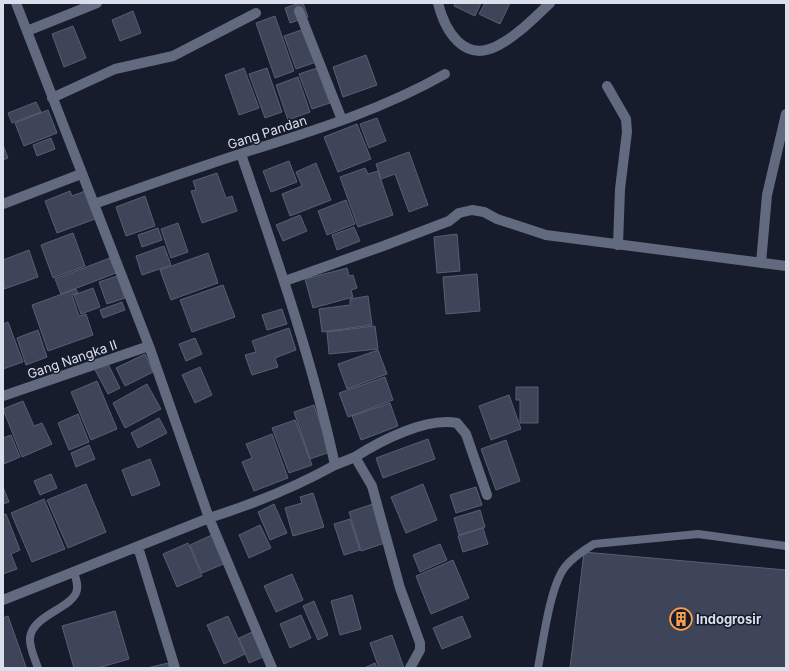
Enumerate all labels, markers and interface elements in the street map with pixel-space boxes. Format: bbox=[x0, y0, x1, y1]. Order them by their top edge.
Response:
street label: Gang Pandan bbox=[225, 112, 309, 152]
street label: Gang Nangka II bbox=[25, 336, 119, 382]
building icon: Indogrosir bbox=[668, 606, 694, 632]
place label: Indogrosir bbox=[696, 611, 762, 627]

